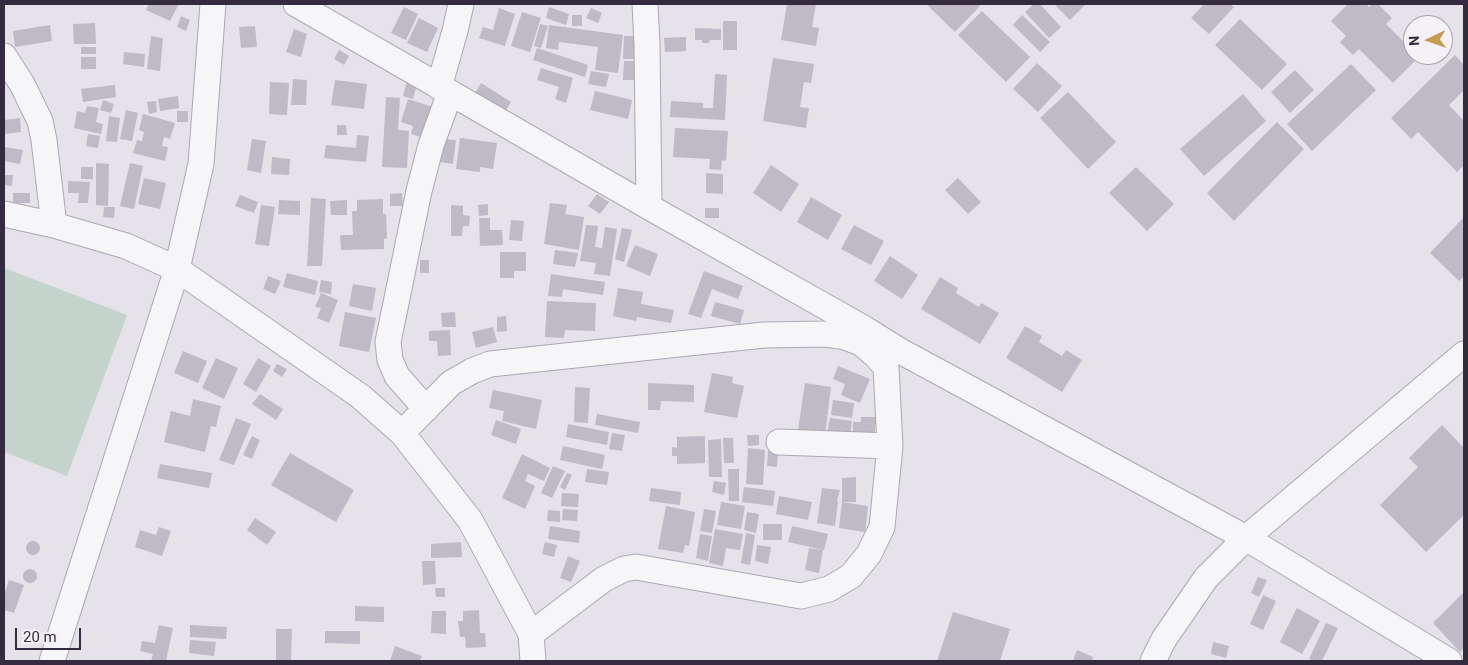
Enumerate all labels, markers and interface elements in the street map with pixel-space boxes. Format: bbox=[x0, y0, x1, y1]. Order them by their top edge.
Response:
north arrow bbox=[1403, 15, 1453, 65]
text: N bbox=[1406, 35, 1422, 46]
scale bar bbox=[18, 618, 84, 650]
text: 20 m bbox=[23, 628, 57, 646]

